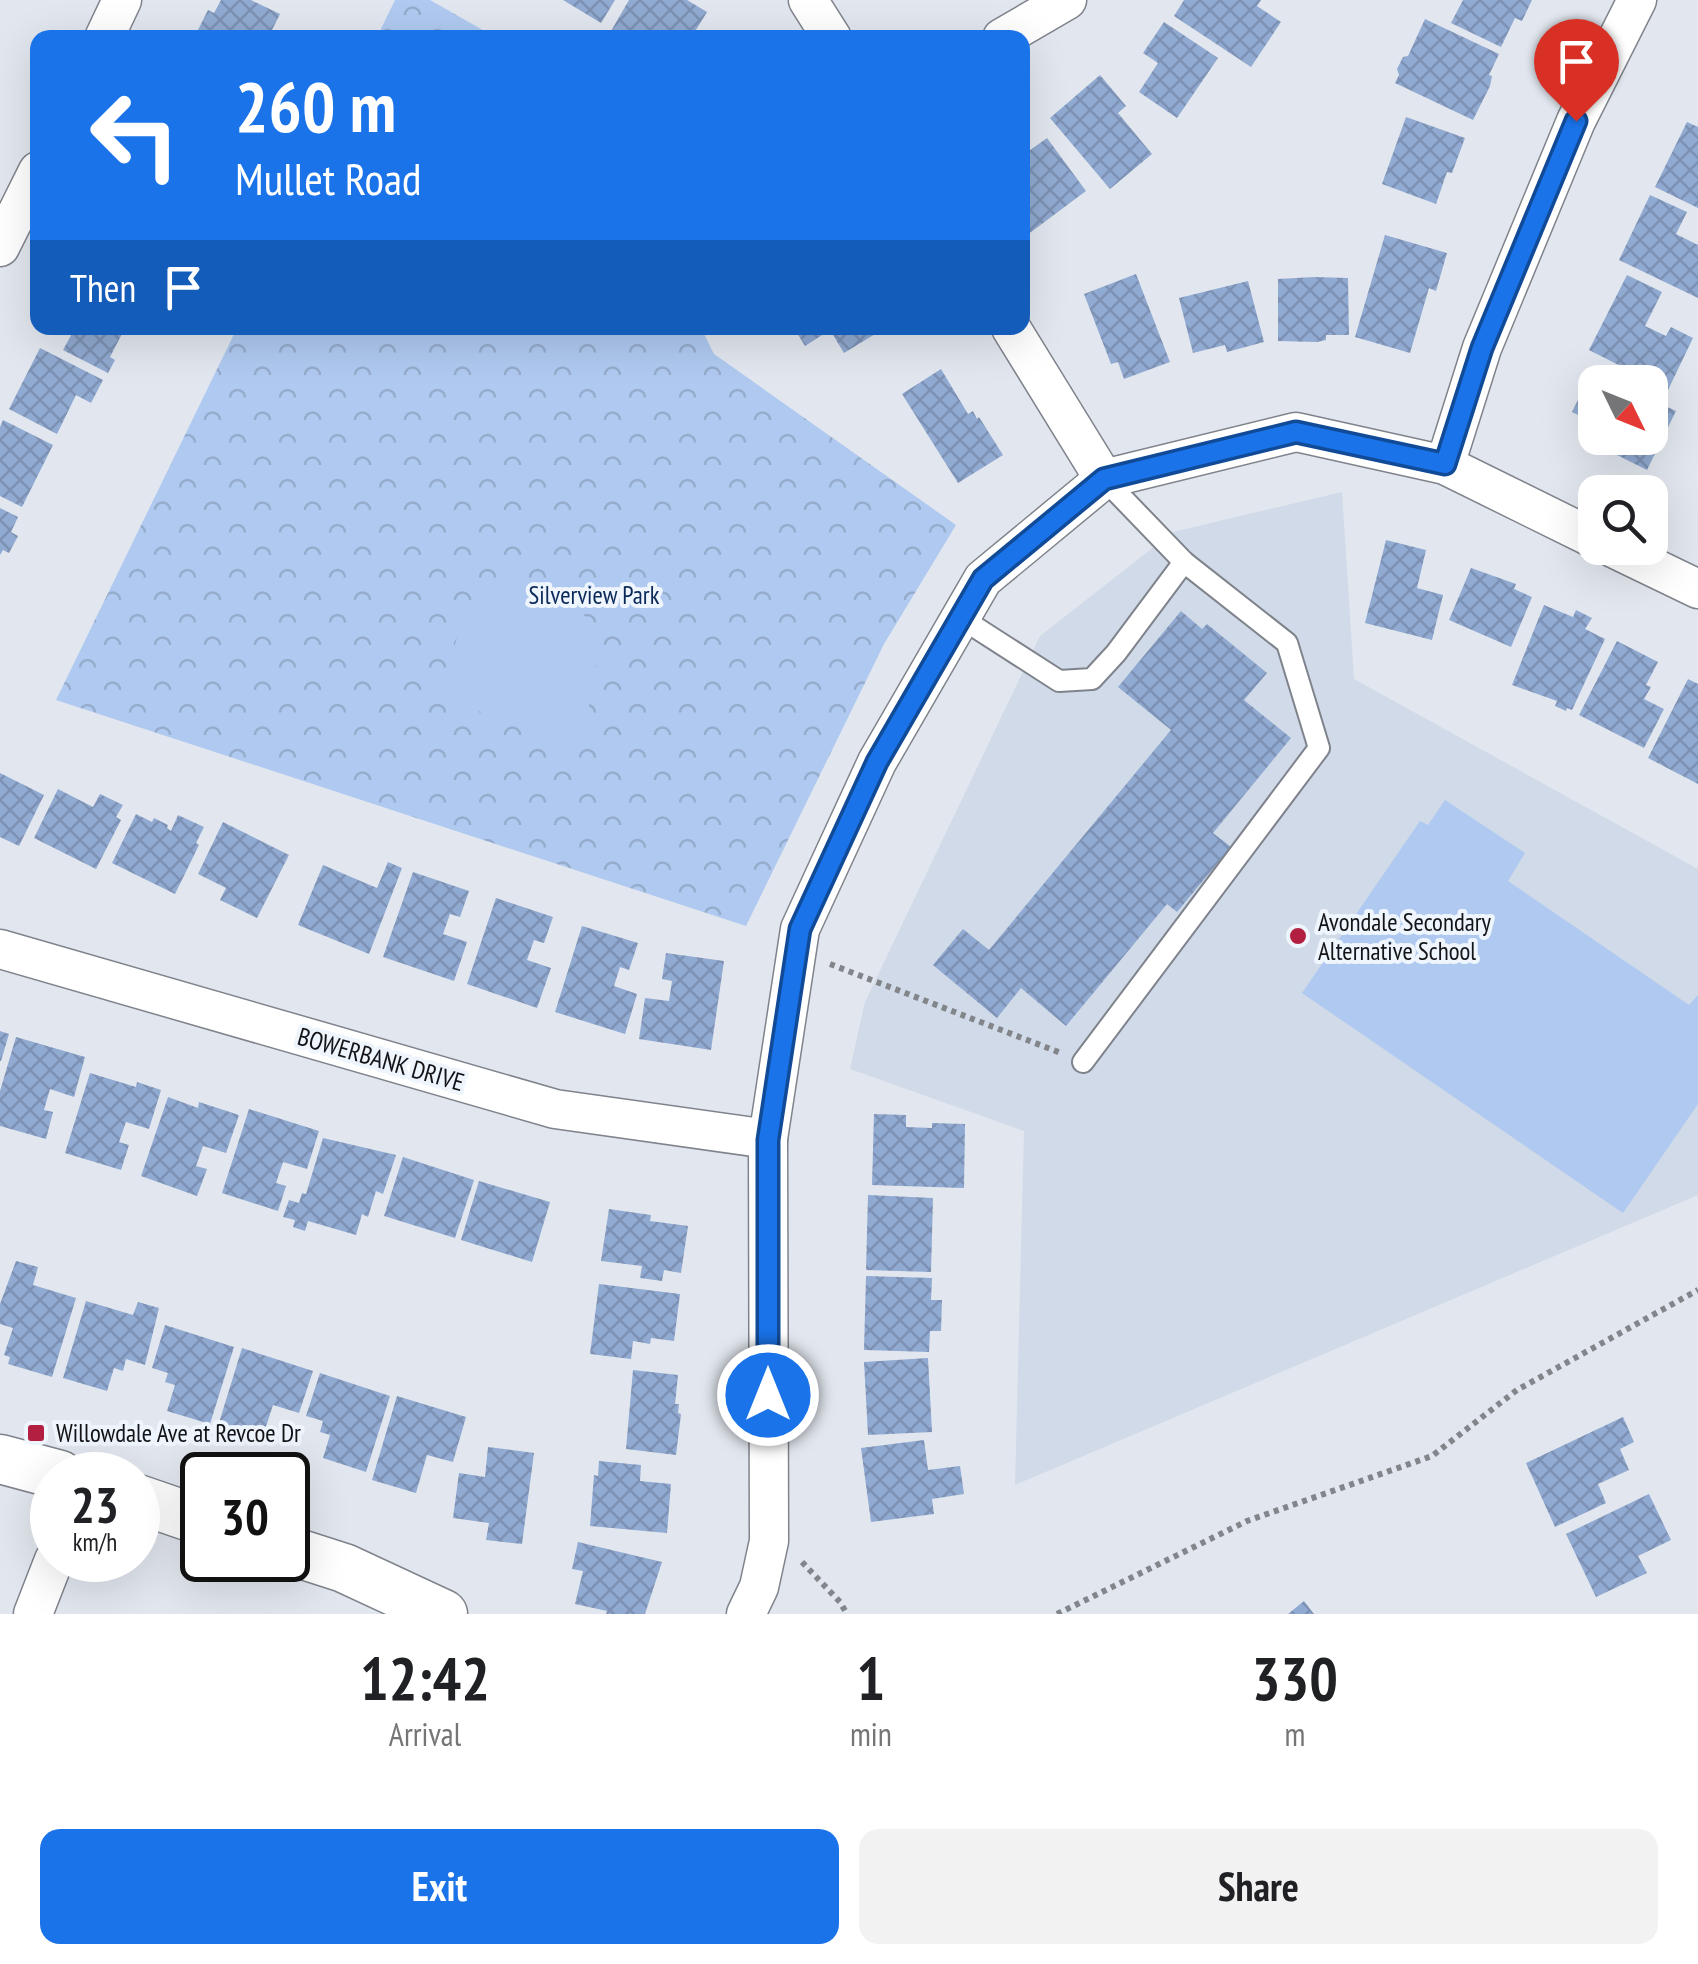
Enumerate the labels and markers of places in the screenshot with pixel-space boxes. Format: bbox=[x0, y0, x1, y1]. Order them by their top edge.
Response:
pin bbox=[1534, 19, 1619, 122]
place label: Avondale Secondary Alternative School bbox=[1318, 906, 1492, 967]
marker: Avondale Secondary Alternative School bbox=[1287, 925, 1309, 947]
place label: Willowdale Ave at Revcoe Dr bbox=[56, 1417, 301, 1449]
marker: Willowdale Ave at Revcoe Dr bbox=[25, 1422, 47, 1444]

